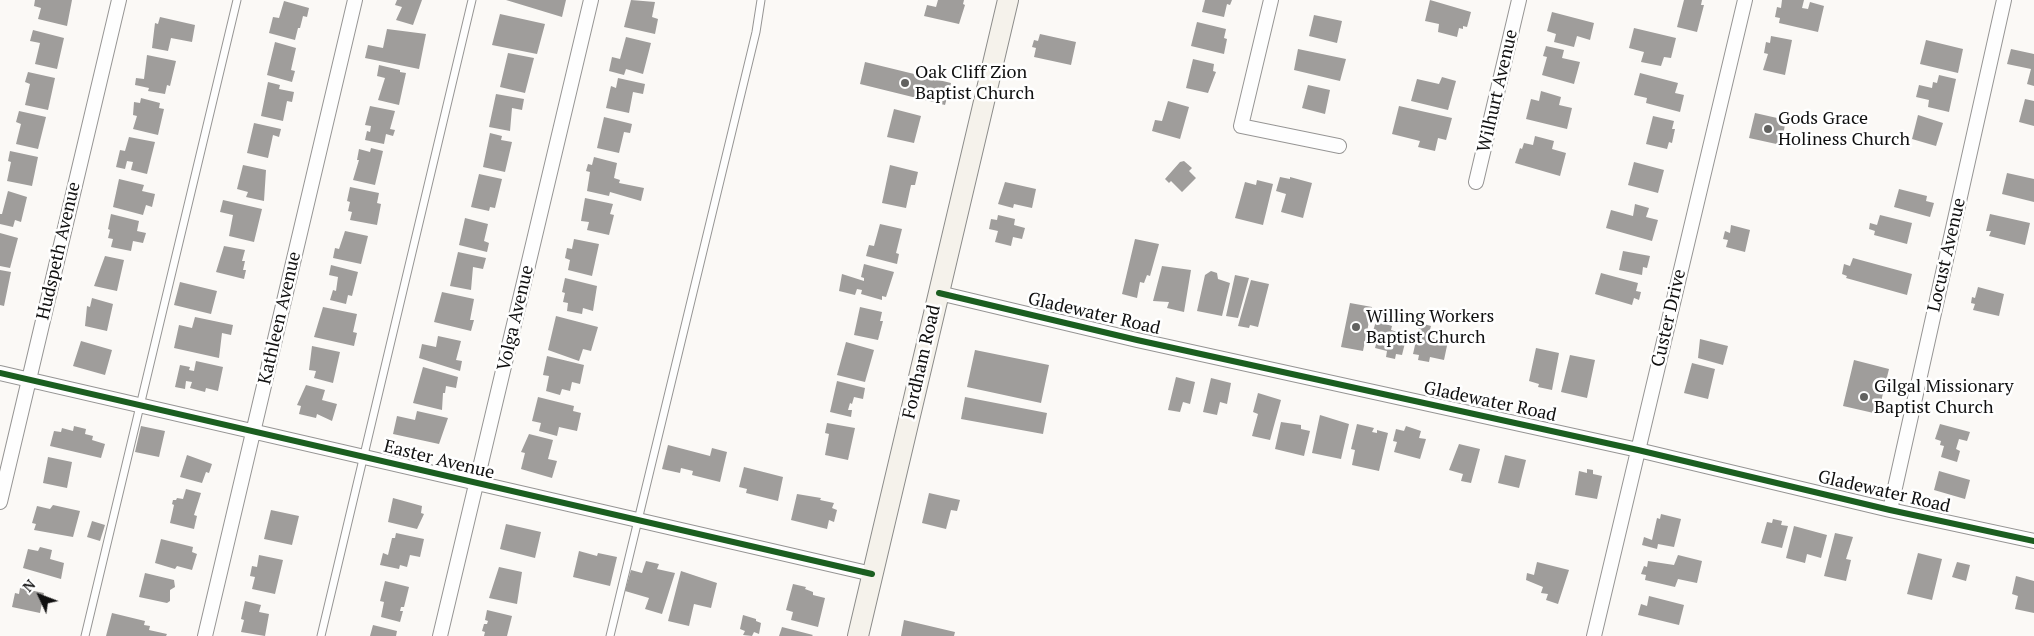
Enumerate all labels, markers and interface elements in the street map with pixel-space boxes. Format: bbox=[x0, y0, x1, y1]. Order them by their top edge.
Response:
street label: Wilhurt Avenue bbox=[1473, 27, 1523, 155]
place label: Oak Cliff Zion Baptist Church bbox=[915, 62, 1034, 104]
marker: Oak Cliff Zion Baptist Church bbox=[899, 77, 911, 89]
place label: Gods Grace Holiness Church bbox=[1778, 108, 1910, 150]
marker: Gods Grace Holiness Church bbox=[1762, 123, 1774, 135]
street label: Hudspeth Avenue bbox=[33, 180, 85, 322]
street label: Locust Avenue bbox=[1923, 196, 1971, 314]
street label: Kathleen Avenue bbox=[254, 250, 306, 386]
street label: Volga Avenue bbox=[493, 263, 539, 373]
street label: Custer Drive bbox=[1647, 267, 1691, 369]
street label: Gladewater Road bbox=[1026, 288, 1162, 340]
street label: Fordham Road bbox=[898, 303, 946, 421]
place label: Willing Workers Baptist Church bbox=[1366, 306, 1494, 348]
marker: Willing Workers Baptist Church bbox=[1350, 321, 1362, 333]
place label: Gilgal Missionary Baptist Church bbox=[1874, 376, 2014, 418]
street label: Gladewater Road bbox=[1422, 377, 1558, 427]
marker: Gilgal Missionary Baptist Church bbox=[1858, 391, 1870, 403]
street label: Easter Avenue bbox=[381, 436, 497, 484]
street label: Gladewater Road bbox=[1816, 466, 1952, 518]
north arrow bbox=[15, 571, 65, 621]
text: N bbox=[18, 575, 39, 596]

